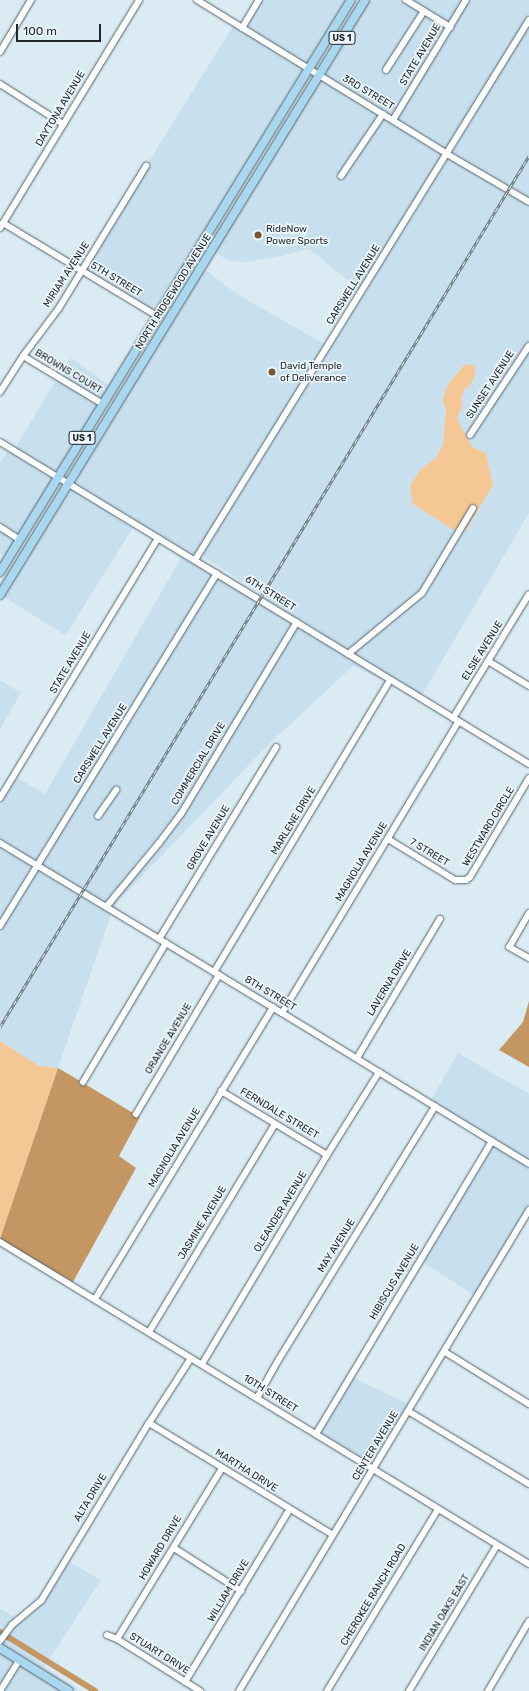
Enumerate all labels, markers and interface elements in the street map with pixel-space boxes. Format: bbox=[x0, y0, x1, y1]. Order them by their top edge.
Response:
scale bar bbox=[18, 16, 103, 42]
street label: STATE AVENUE bbox=[398, 22, 444, 88]
text: 100 m bbox=[23, 24, 57, 38]
road number: US 1 bbox=[328, 31, 356, 45]
street label: DAYTONA AVENUE bbox=[34, 69, 88, 149]
street label: 3RD STREET bbox=[340, 73, 396, 113]
place label: RideNow Power Sports bbox=[266, 223, 328, 246]
marker: RideNow Power Sports bbox=[253, 230, 263, 240]
street label: NORTH RIDGEWOOD AVENUE bbox=[133, 232, 215, 352]
street label: MIRIAM AVENUE bbox=[41, 240, 93, 310]
street label: CARSWELL AVENUE bbox=[324, 243, 384, 327]
street label: 5TH STREET bbox=[88, 260, 144, 300]
street label: BROWNS COURT bbox=[32, 347, 104, 397]
street label: SUNSET AVENUE bbox=[464, 348, 518, 422]
place label: David Temple of Deliverance bbox=[280, 360, 347, 384]
marker: David Temple of Deliverance bbox=[267, 367, 277, 377]
road number: US 1 bbox=[68, 431, 96, 445]
street label: 6TH STREET bbox=[242, 574, 298, 614]
street label: ELSIE AVENUE bbox=[460, 619, 506, 683]
street label: STATE AVENUE bbox=[48, 630, 94, 696]
street label: CARSWELL AVENUE bbox=[71, 702, 131, 786]
street label: COMMERCIAL DRIVE bbox=[169, 720, 229, 808]
street label: MARLENE DRIVE bbox=[269, 785, 319, 857]
street label: WESTWARD CIRCLE bbox=[461, 785, 517, 869]
street label: GROVE AVENUE bbox=[185, 803, 233, 873]
street label: MAGNOLIA AVENUE bbox=[333, 820, 391, 904]
street label: 7 STREET bbox=[407, 837, 451, 869]
street label: LAVERNA DRIVE bbox=[365, 947, 415, 1019]
street label: 8TH STREET bbox=[242, 974, 298, 1014]
street label: ORANGE AVENUE bbox=[143, 1001, 195, 1077]
street label: FERNDALE STREET bbox=[238, 1086, 320, 1142]
street label: MAGNOLIA AVENUE bbox=[146, 1106, 204, 1190]
street label: OLEANDER AVENUE bbox=[252, 1169, 310, 1255]
street label: JASMINE AVENUE bbox=[176, 1184, 230, 1262]
street label: MAY AVENUE bbox=[316, 1217, 358, 1275]
street label: HIBISCUS AVENUE bbox=[368, 1242, 422, 1322]
street label: 10TH STREET bbox=[240, 1372, 300, 1416]
street label: CENTER AVENUE bbox=[350, 1409, 402, 1483]
street label: MARTHA DRIVE bbox=[212, 1447, 280, 1495]
street label: ALTA DRIVE bbox=[72, 1472, 110, 1524]
street label: HOWARD DRIVE bbox=[137, 1514, 185, 1582]
street label: CHEROKEE RANCH ROAD bbox=[339, 1542, 409, 1648]
street label: WILLIAM DRIVE bbox=[206, 1558, 252, 1624]
street label: INDIAN OAKS EAST bbox=[417, 1572, 473, 1654]
street label: STUART DRIVE bbox=[127, 1631, 191, 1677]

